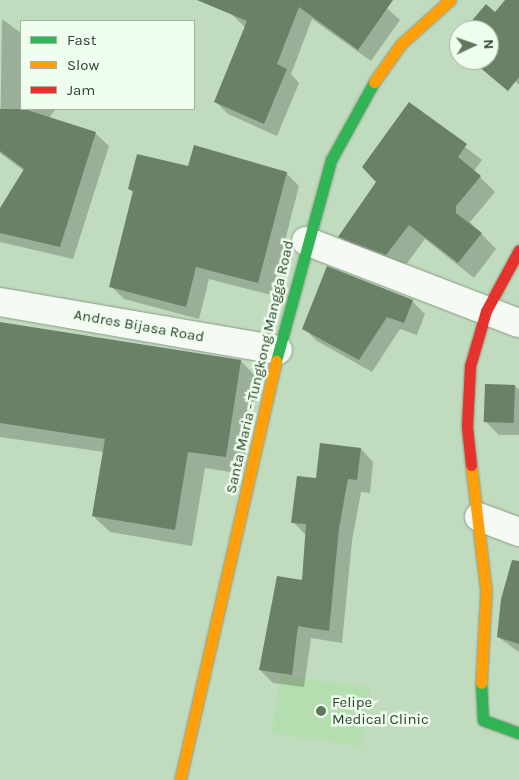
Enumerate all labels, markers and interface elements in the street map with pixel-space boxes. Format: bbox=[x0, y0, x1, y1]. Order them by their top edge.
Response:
legend bbox=[20, 20, 195, 110]
north arrow bbox=[449, 20, 499, 70]
text: Fast bbox=[67, 31, 96, 49]
text: N bbox=[480, 39, 497, 50]
text: Slow bbox=[67, 56, 99, 74]
text: Jam bbox=[67, 81, 95, 99]
street label: Santa Maria - Tungkong Mangga Road bbox=[222, 239, 298, 495]
street label: Andres Bijasa Road bbox=[72, 306, 206, 346]
place label: Felipe Medical Clinic bbox=[332, 693, 429, 728]
marker: Felipe Medical Clinic bbox=[314, 704, 328, 718]

